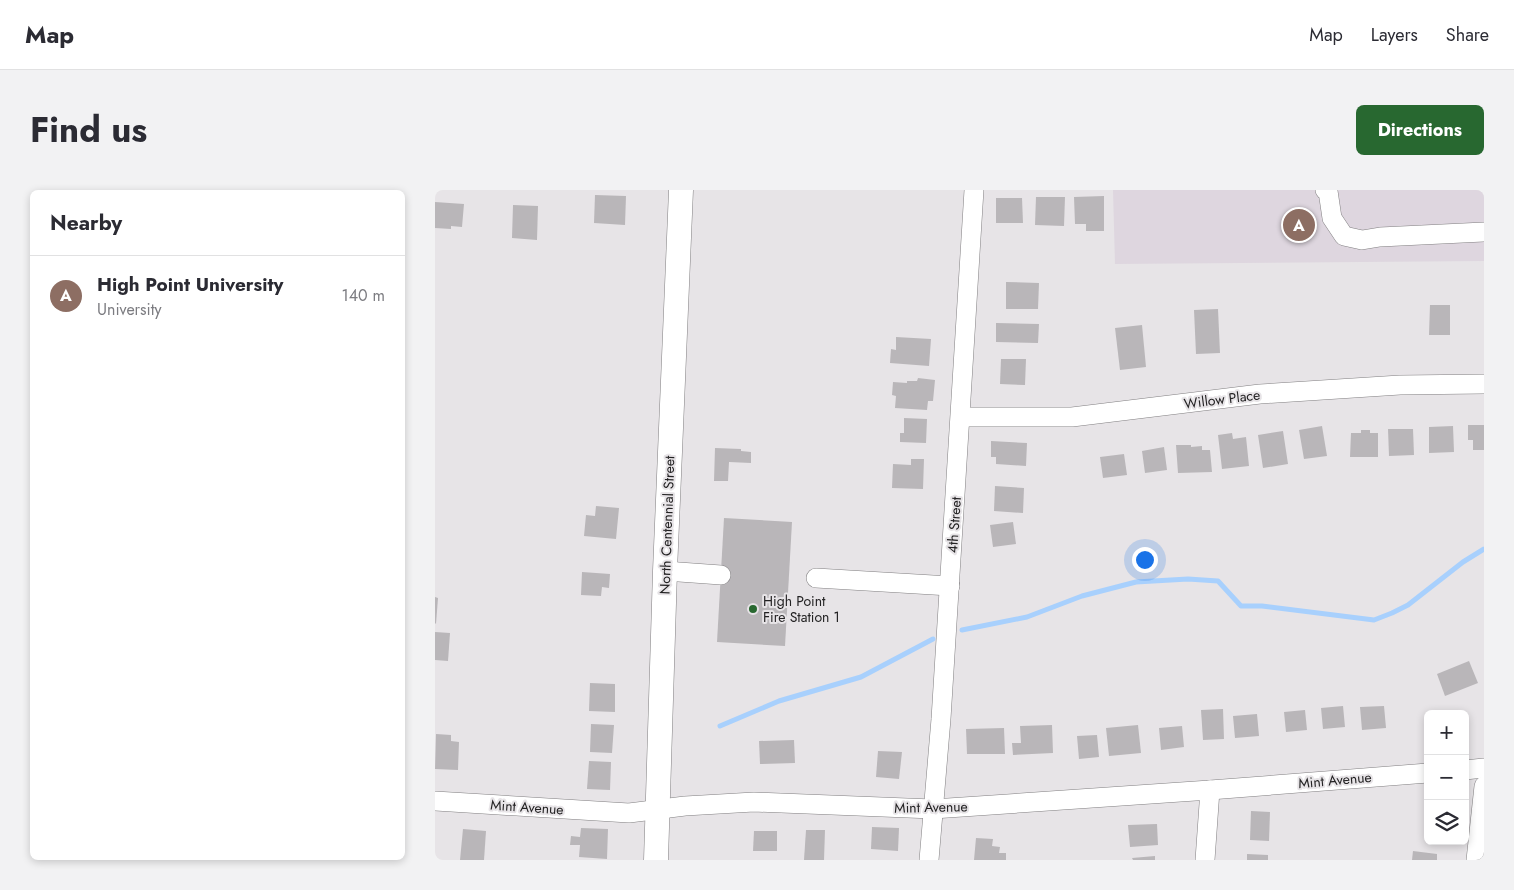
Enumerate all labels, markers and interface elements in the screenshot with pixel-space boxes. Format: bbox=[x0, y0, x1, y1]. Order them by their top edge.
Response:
text: Map bbox=[25, 17, 74, 52]
text: Map bbox=[1309, 22, 1343, 48]
text: Layers bbox=[1371, 22, 1418, 48]
text: Share bbox=[1446, 22, 1489, 48]
text: Find us bbox=[30, 105, 147, 155]
button: Directions bbox=[1356, 105, 1484, 155]
pin: A bbox=[1283, 206, 1315, 244]
text: Nearby bbox=[50, 208, 122, 238]
text: High Point University bbox=[97, 271, 283, 298]
text: A bbox=[60, 284, 72, 307]
text: 140 m bbox=[342, 284, 385, 307]
text: University bbox=[97, 298, 162, 321]
street label: Willow Place bbox=[1183, 384, 1261, 414]
street label: North Centennial Street bbox=[655, 455, 679, 595]
street label: 4th Street bbox=[942, 495, 966, 554]
your location bbox=[1132, 547, 1158, 573]
place label: High Point Fire Station 1 bbox=[763, 591, 840, 627]
marker: High Point Fire Station 1 bbox=[747, 603, 759, 615]
map controls bbox=[1424, 710, 1469, 845]
button: + bbox=[1424, 710, 1469, 755]
button: − bbox=[1424, 755, 1469, 800]
street label: Mint Avenue bbox=[1298, 767, 1372, 793]
street label: Mint Avenue bbox=[490, 794, 564, 820]
street label: Mint Avenue bbox=[894, 796, 968, 818]
button: layers bbox=[1424, 800, 1469, 845]

